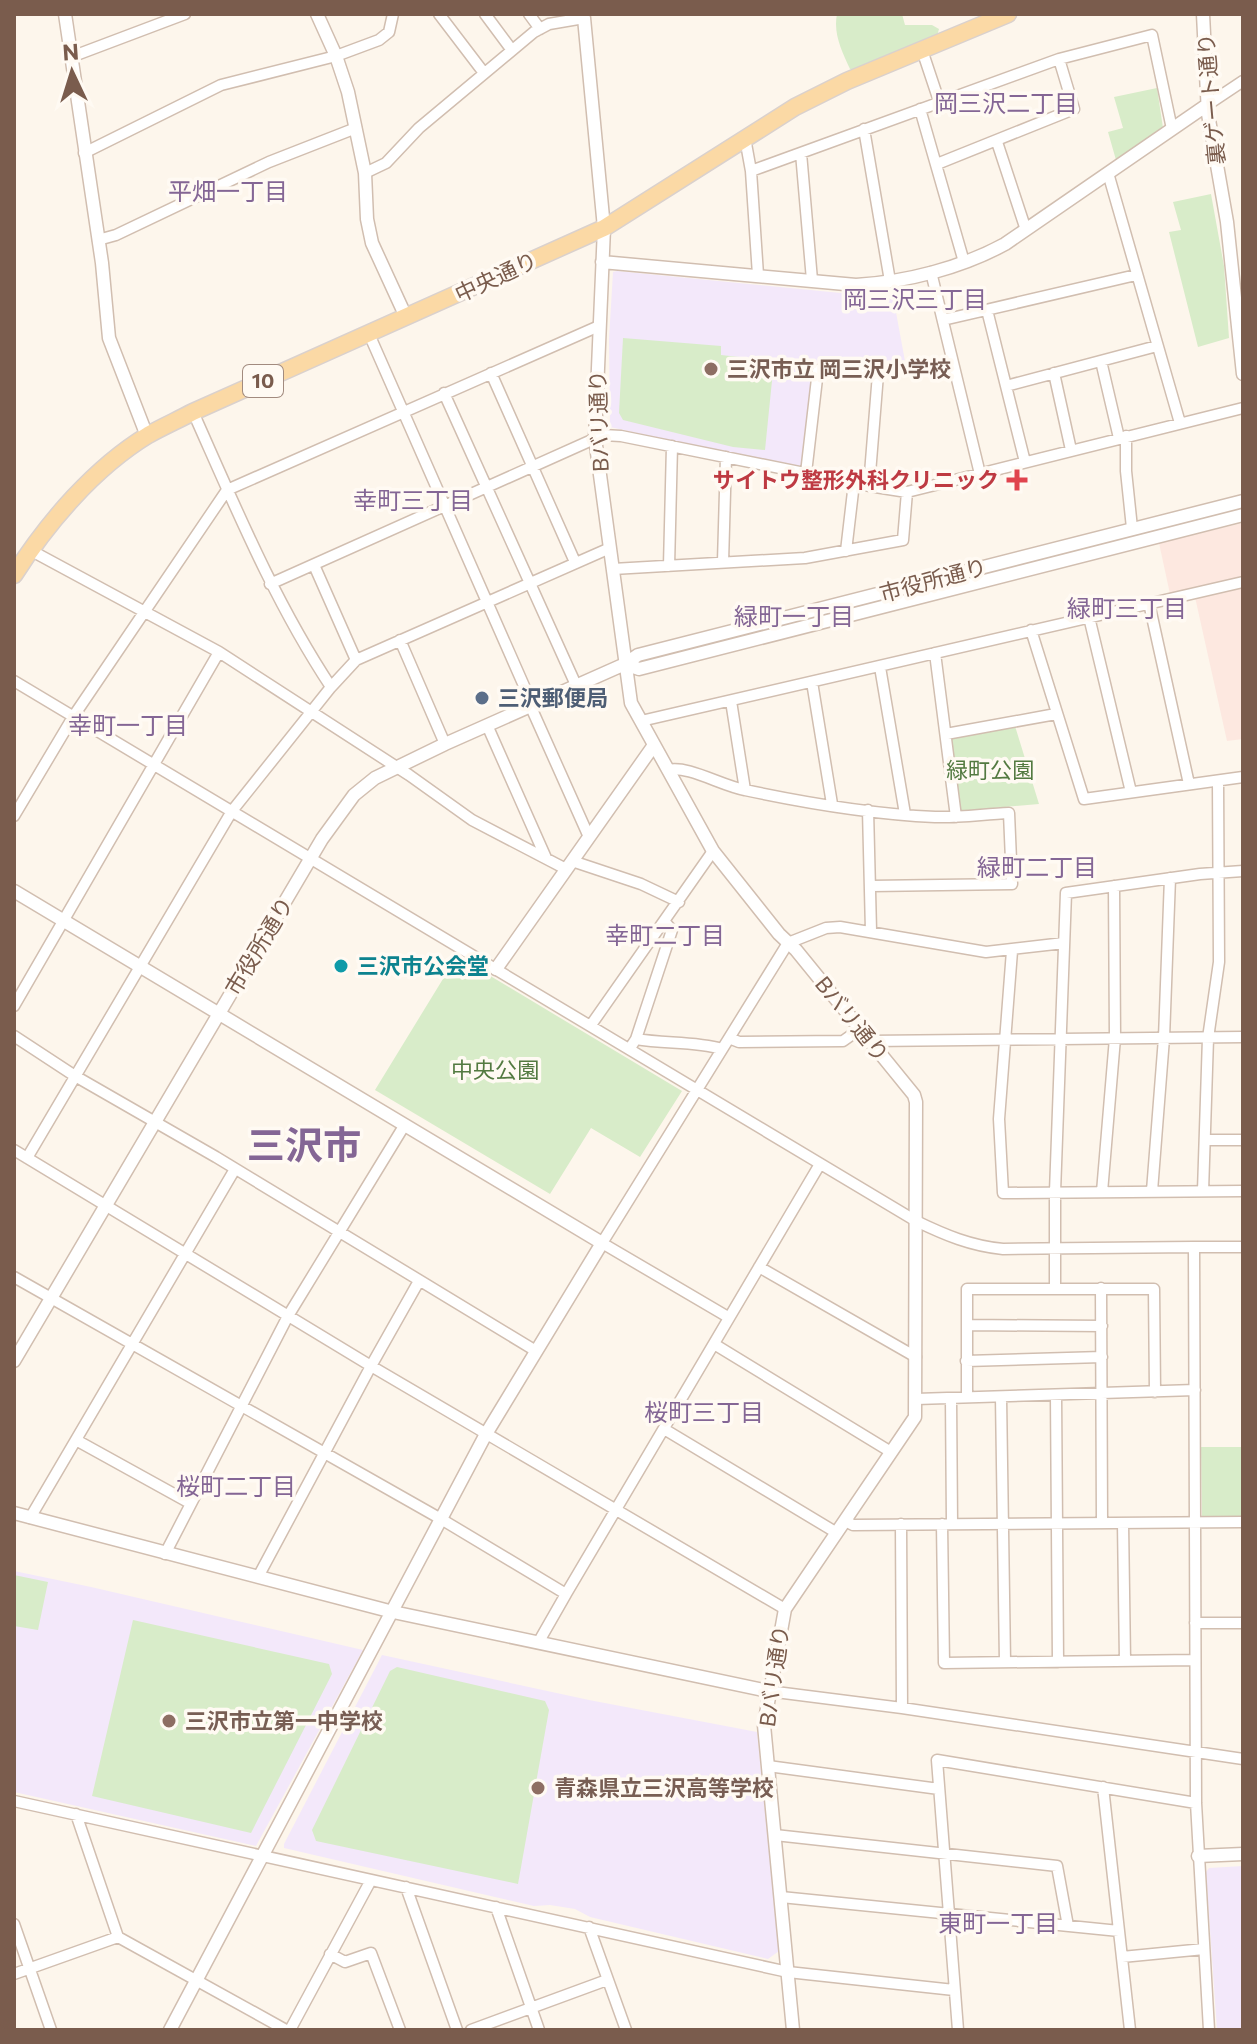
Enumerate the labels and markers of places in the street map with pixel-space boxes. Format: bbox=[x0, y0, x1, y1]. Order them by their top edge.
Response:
place label: 三沢市立 岡三沢小学校 bbox=[727, 355, 951, 382]
marker: 三沢市立 岡三沢小学校 bbox=[702, 360, 720, 378]
place label: サイトウ整形外科クリニック bbox=[713, 466, 999, 493]
marker: サイトウ整形外科クリニック bbox=[1006, 469, 1028, 491]
place label: 三沢郵便局 bbox=[498, 684, 608, 711]
marker: 三沢郵便局 bbox=[473, 689, 491, 707]
place label: 三沢市公会堂 bbox=[357, 952, 489, 979]
marker: 三沢市公会堂 bbox=[332, 957, 350, 975]
place label: 三沢市立第一中学校 bbox=[185, 1707, 383, 1734]
marker: 三沢市立第一中学校 bbox=[160, 1712, 178, 1730]
place label: 青森県立三沢高等学校 bbox=[554, 1774, 774, 1801]
marker: 青森県立三沢高等学校 bbox=[529, 1779, 547, 1797]

